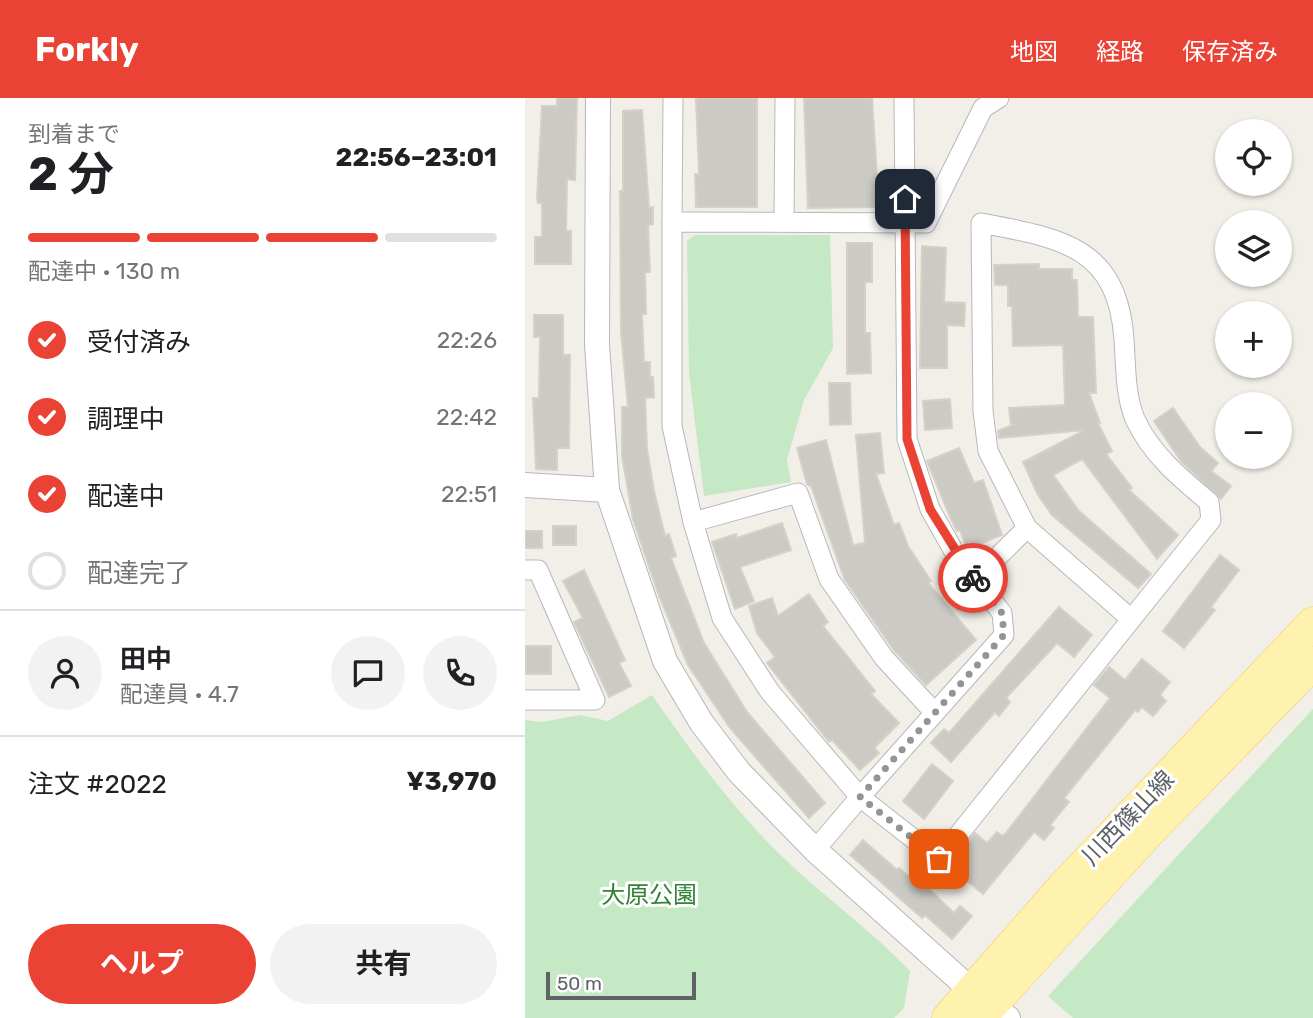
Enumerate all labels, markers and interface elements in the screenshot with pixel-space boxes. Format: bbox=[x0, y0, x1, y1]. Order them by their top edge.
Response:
text: Forkly bbox=[35, 30, 139, 69]
text: 地図 bbox=[1010, 38, 1058, 66]
text: 経路 bbox=[1096, 38, 1144, 66]
text: 保存済み bbox=[1182, 38, 1278, 66]
map controls bbox=[1215, 119, 1292, 469]
button: locate bbox=[1215, 119, 1292, 196]
text: 到着まで bbox=[28, 120, 120, 148]
text: 22:56–23:01 bbox=[336, 142, 497, 173]
text: 2 分 bbox=[28, 147, 114, 202]
pin bbox=[875, 169, 935, 229]
icon: home bbox=[886, 180, 924, 218]
button: layers bbox=[1215, 210, 1292, 287]
text: 配達中 · 130 m bbox=[28, 257, 180, 285]
button: + bbox=[1215, 301, 1292, 378]
icon: check bbox=[28, 321, 66, 359]
text: 22:26 bbox=[437, 326, 497, 354]
text: 受付済み bbox=[87, 327, 191, 358]
button: − bbox=[1215, 392, 1292, 469]
icon: check bbox=[28, 398, 66, 436]
text: 22:42 bbox=[436, 403, 497, 431]
text: 調理中 bbox=[87, 404, 165, 435]
icon: check bbox=[28, 475, 66, 513]
text: 22:51 bbox=[441, 480, 497, 508]
text: 配達中 bbox=[87, 481, 165, 512]
courier bbox=[938, 543, 1008, 613]
text: 配達完了 bbox=[87, 558, 191, 589]
icon: bike bbox=[954, 559, 992, 597]
button: person bbox=[28, 636, 102, 710]
button: chat bbox=[331, 636, 405, 710]
button: phone bbox=[423, 636, 497, 710]
text: 田中 bbox=[120, 644, 172, 675]
text: 配達員 · 4.7 bbox=[120, 680, 239, 708]
street label: 川西篠山線 bbox=[1076, 765, 1180, 871]
text: ¥3,970 bbox=[407, 766, 497, 797]
text: 注文 #2022 bbox=[28, 769, 167, 800]
pin bbox=[909, 829, 969, 889]
icon: bag bbox=[920, 840, 958, 878]
park label: 大原公園 bbox=[601, 881, 697, 909]
button: ヘルプ bbox=[28, 924, 256, 1004]
button: 共有 bbox=[270, 924, 497, 1004]
scale bar bbox=[546, 969, 697, 1001]
text: 50 m bbox=[557, 972, 602, 995]

